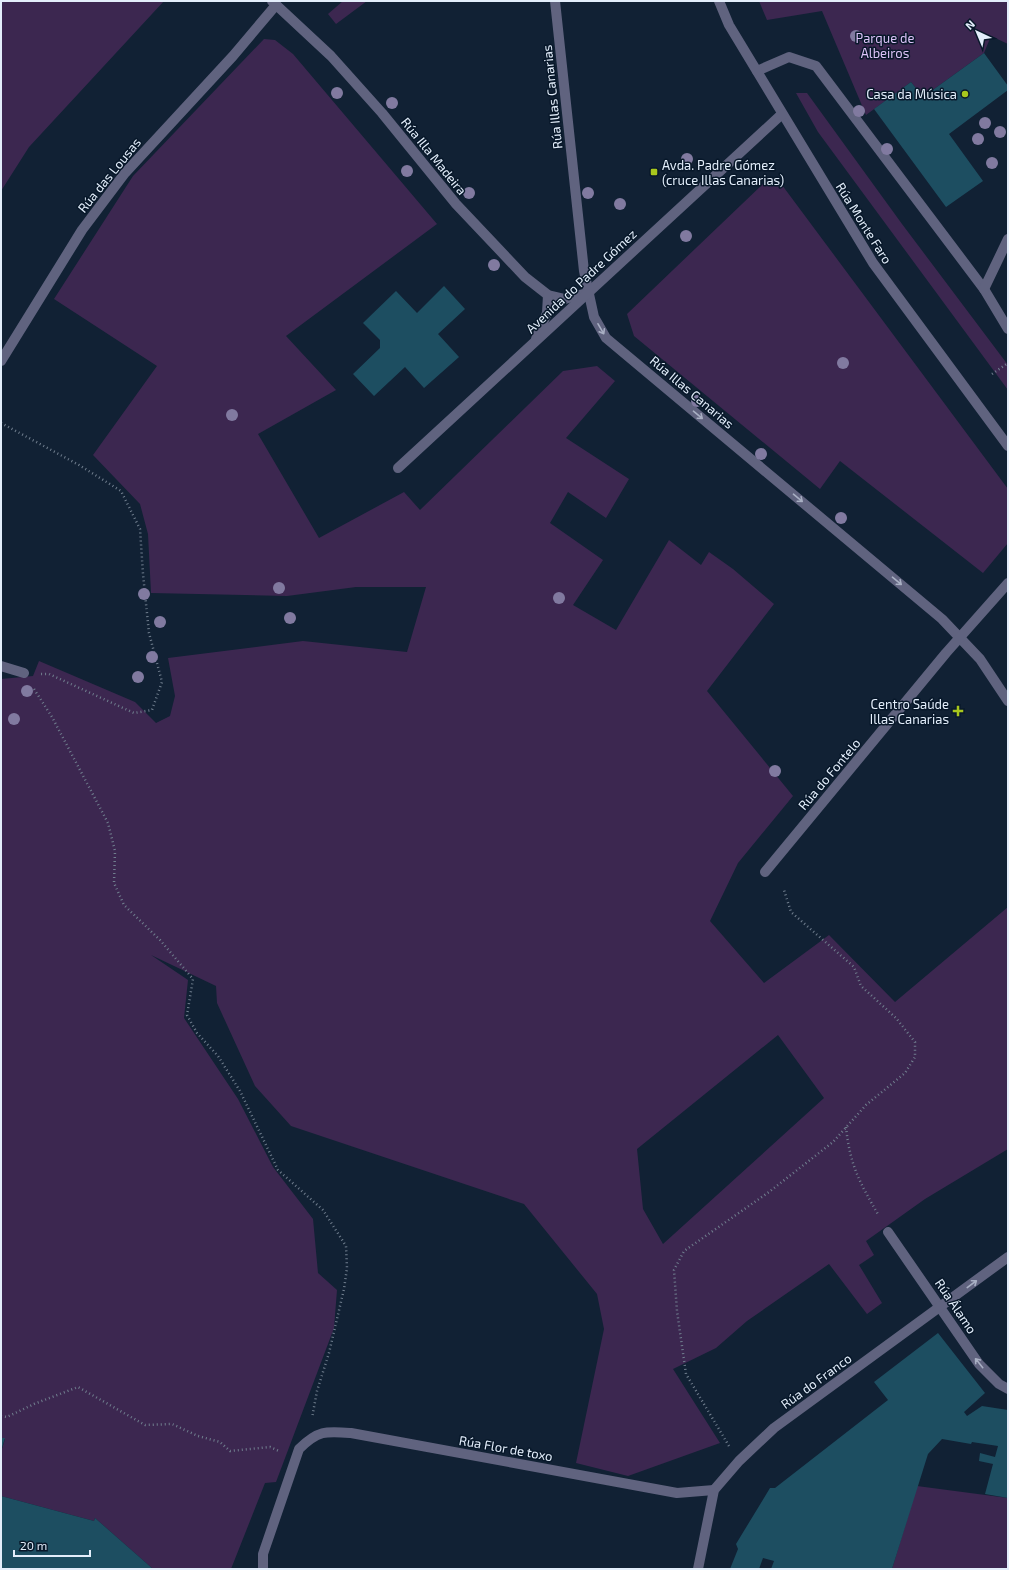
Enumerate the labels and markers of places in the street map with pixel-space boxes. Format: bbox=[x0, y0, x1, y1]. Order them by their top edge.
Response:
place label: Casa da Música bbox=[866, 86, 957, 102]
marker: Casa da Música bbox=[960, 89, 970, 99]
place label: Avda. Padre Gómez (cruce Illas Canarias) bbox=[662, 157, 784, 188]
marker: Avda. Padre Gómez (cruce Illas Canarias) bbox=[649, 167, 659, 177]
place label: Centro Saúde Illas Canarias bbox=[870, 696, 949, 727]
marker: Centro Saúde Illas Canarias bbox=[952, 705, 964, 717]

